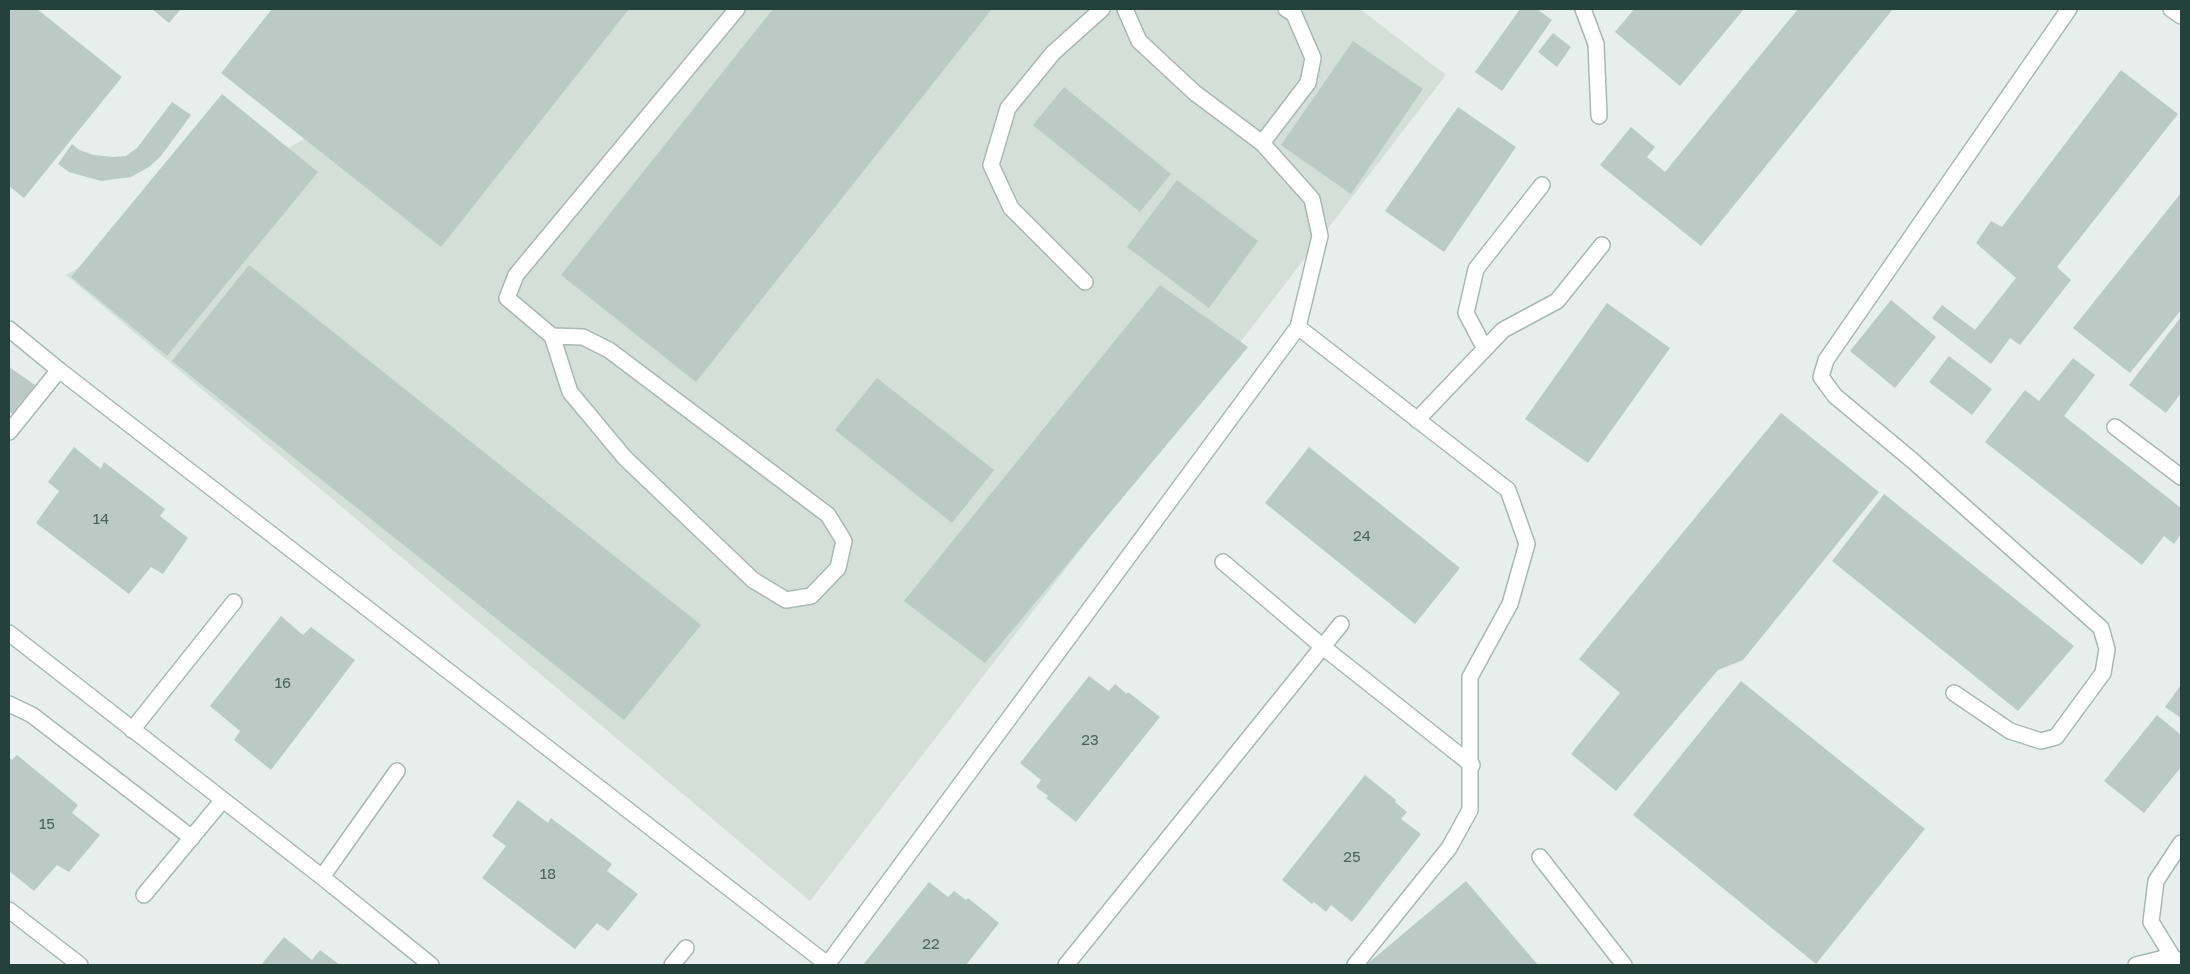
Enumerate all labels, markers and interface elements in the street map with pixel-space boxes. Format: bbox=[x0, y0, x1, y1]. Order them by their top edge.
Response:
house number: 14 bbox=[93, 510, 109, 528]
house number: 24 bbox=[1353, 527, 1371, 545]
house number: 16 bbox=[275, 674, 291, 692]
house number: 23 bbox=[1081, 731, 1099, 749]
house number: 15 bbox=[39, 815, 55, 833]
house number: 25 bbox=[1343, 848, 1361, 866]
house number: 18 bbox=[540, 865, 556, 883]
house number: 22 bbox=[922, 935, 940, 953]

